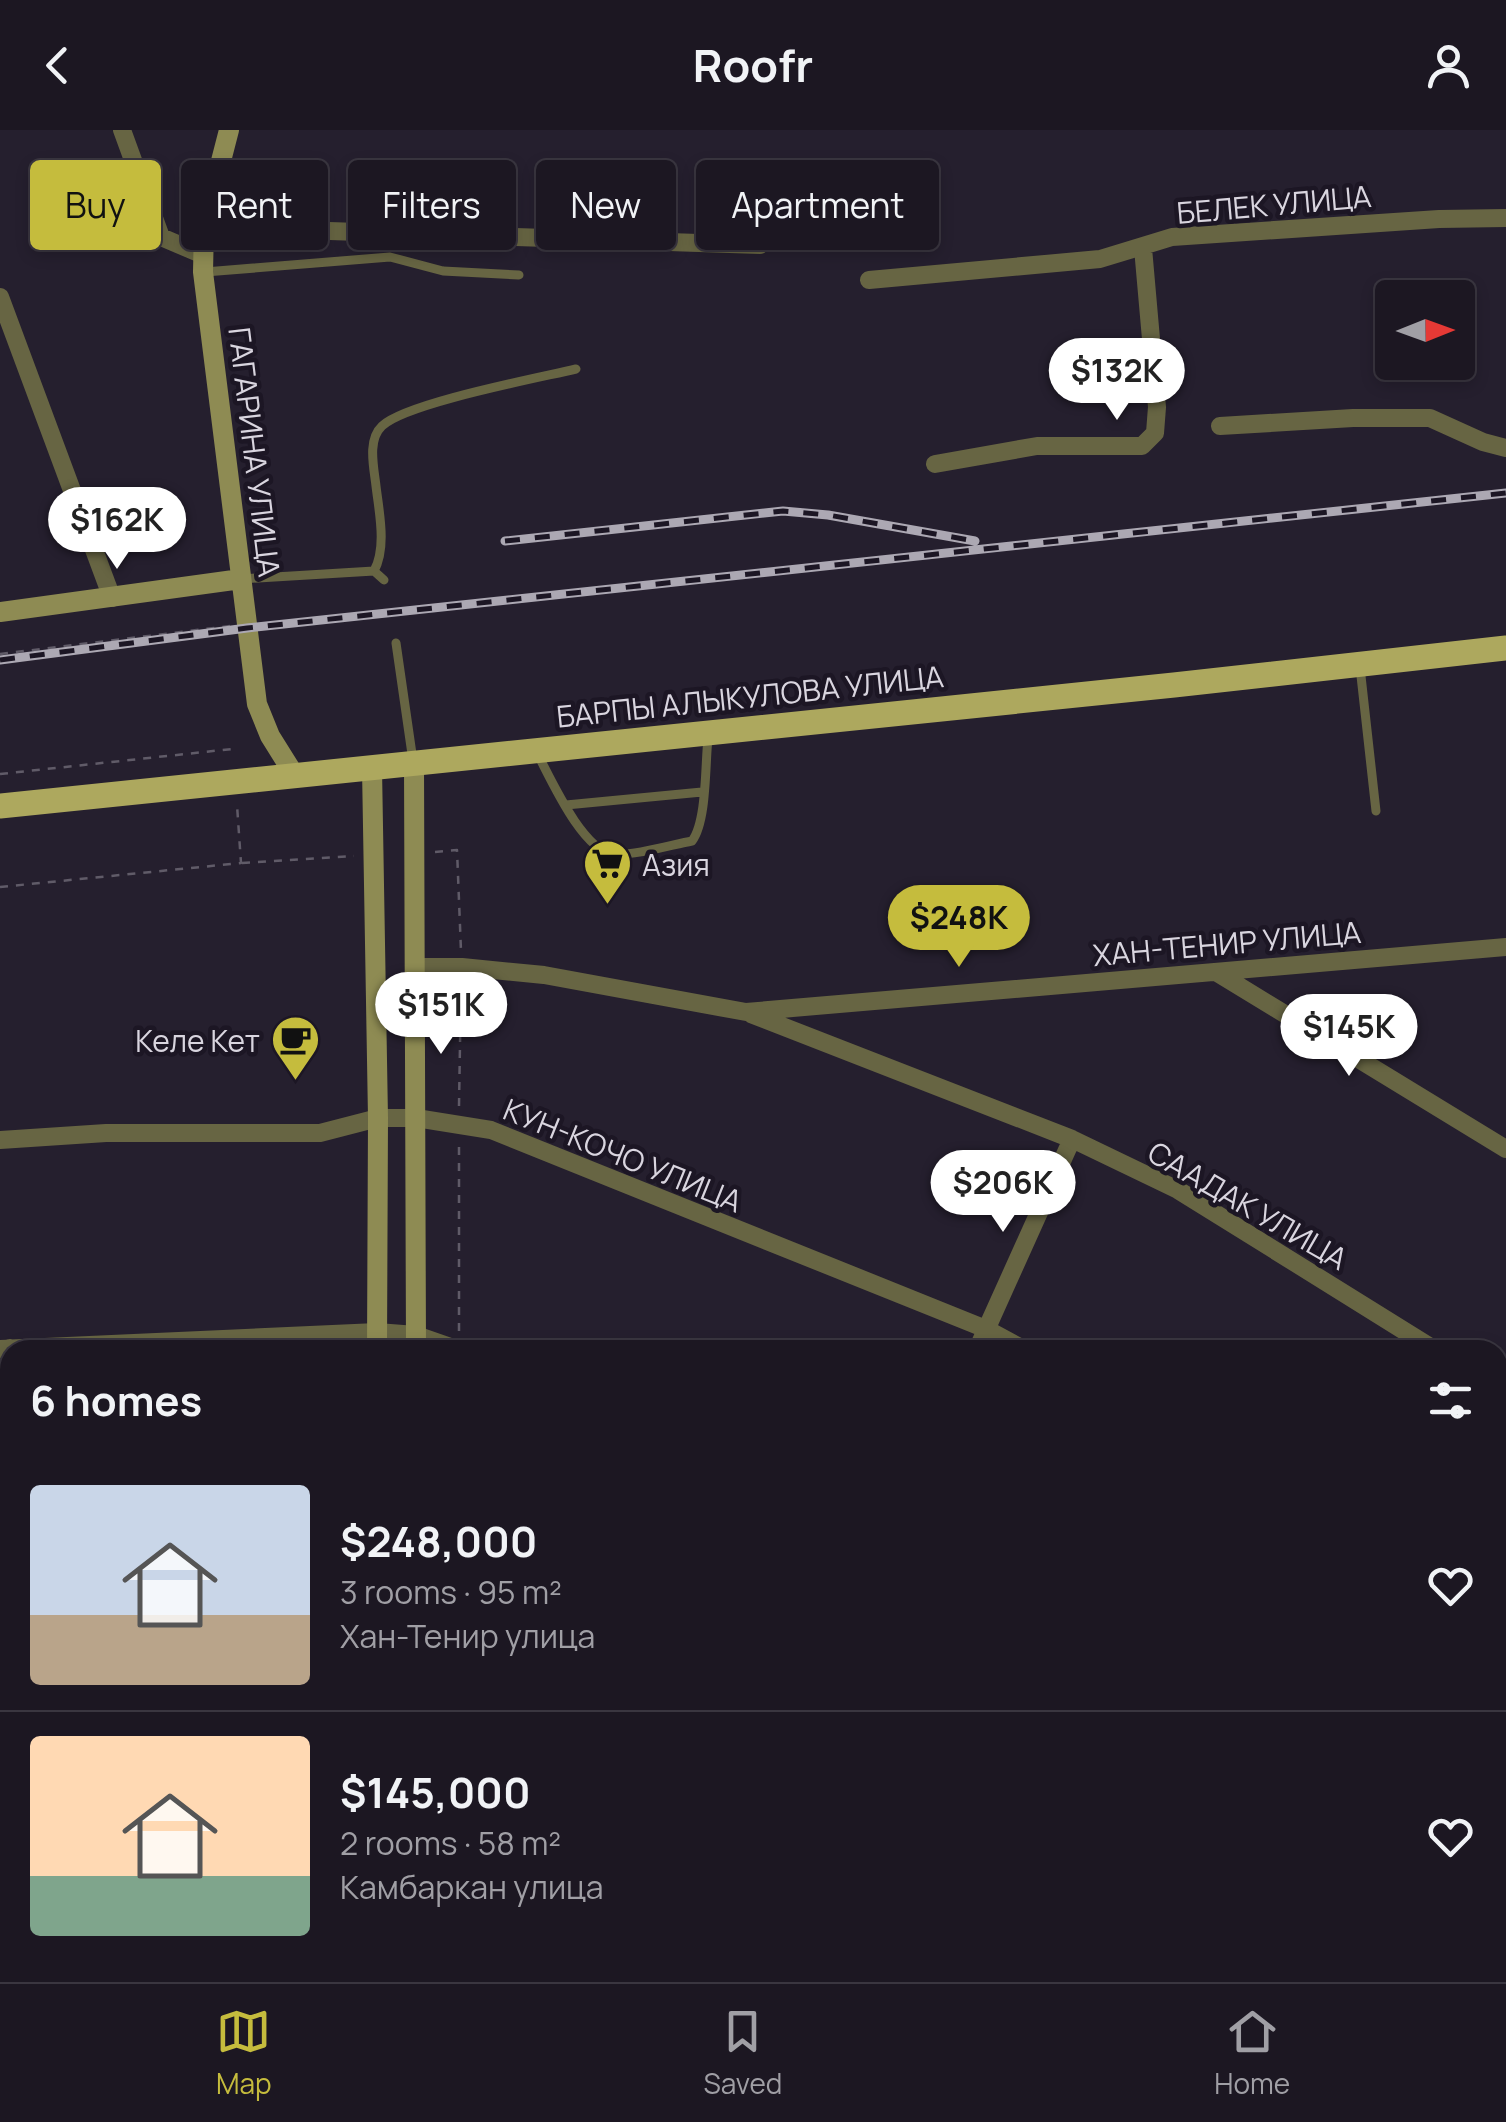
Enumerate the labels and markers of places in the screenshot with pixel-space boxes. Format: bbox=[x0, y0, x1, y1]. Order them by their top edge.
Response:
pin: $132K bbox=[1047, 338, 1187, 423]
pin: $162K bbox=[47, 487, 187, 572]
supermarket icon: Азия bbox=[581, 838, 633, 906]
place label: Азия bbox=[642, 844, 710, 885]
pin: $248K bbox=[889, 885, 1029, 970]
pin: $151K bbox=[371, 972, 511, 1057]
pin: $145K bbox=[1279, 994, 1419, 1079]
cafe icon: Келе Кет bbox=[269, 1014, 321, 1082]
place label: Келе Кет bbox=[135, 1020, 260, 1061]
pin: $206K bbox=[933, 1150, 1073, 1235]

